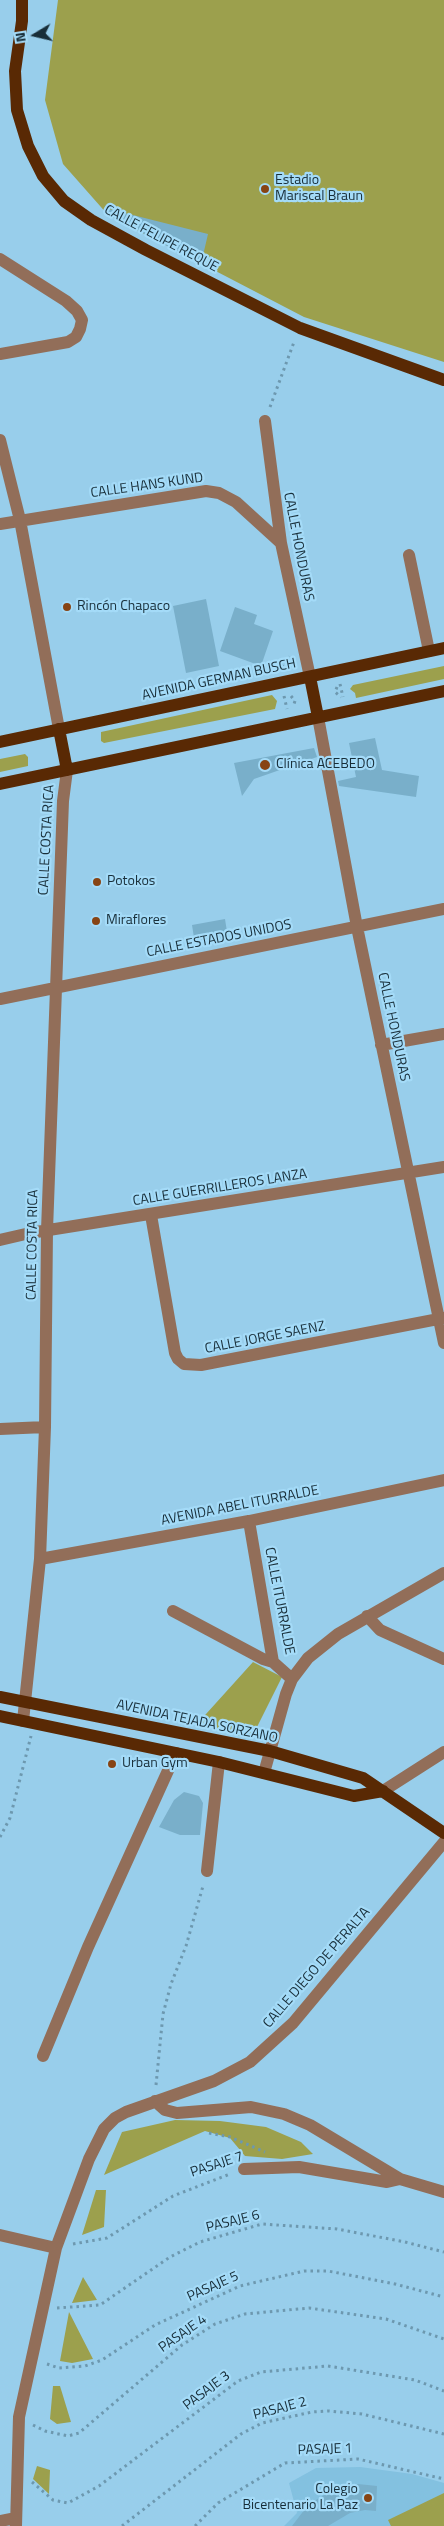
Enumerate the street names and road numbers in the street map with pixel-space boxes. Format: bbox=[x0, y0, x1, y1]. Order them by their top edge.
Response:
street label: CALLE FELIPE REQUE bbox=[101, 202, 221, 276]
street label: CALLE HANS KUND bbox=[90, 470, 204, 502]
street label: CALLE HONDURAS bbox=[279, 491, 317, 603]
street label: AVENIDA GERMAN BUSCH bbox=[140, 655, 298, 705]
street label: CALLE COSTA RICA bbox=[36, 784, 58, 896]
street label: CALLE ESTADOS UNIDOS bbox=[145, 917, 293, 961]
street label: CALLE HONDURAS bbox=[373, 971, 413, 1083]
street label: CALLE GUERRILLEROS LANZA bbox=[132, 1166, 308, 1210]
street label: CALLE COSTA RICA bbox=[24, 1190, 42, 1300]
street label: CALLE JORGE SAENZ bbox=[203, 1318, 327, 1358]
street label: AVENIDA ABEL ITURRALDE bbox=[160, 1482, 320, 1530]
street label: CALLE ITURRALDE bbox=[260, 1546, 298, 1656]
street label: AVENIDA TEJADA SORZANO bbox=[115, 1697, 279, 1747]
street label: CALLE DIEGO DE PERALTA bbox=[260, 1904, 374, 2032]
street label: PASAJE 7 bbox=[188, 2149, 246, 2181]
street label: PASAJE 6 bbox=[204, 2207, 262, 2237]
street label: PASAJE 5 bbox=[185, 2268, 241, 2306]
street label: PASAJE 4 bbox=[156, 2311, 210, 2357]
street label: PASAJE 3 bbox=[180, 2368, 234, 2414]
street label: PASAJE 2 bbox=[251, 2394, 309, 2424]
street label: PASAJE 1 bbox=[297, 2441, 353, 2459]

